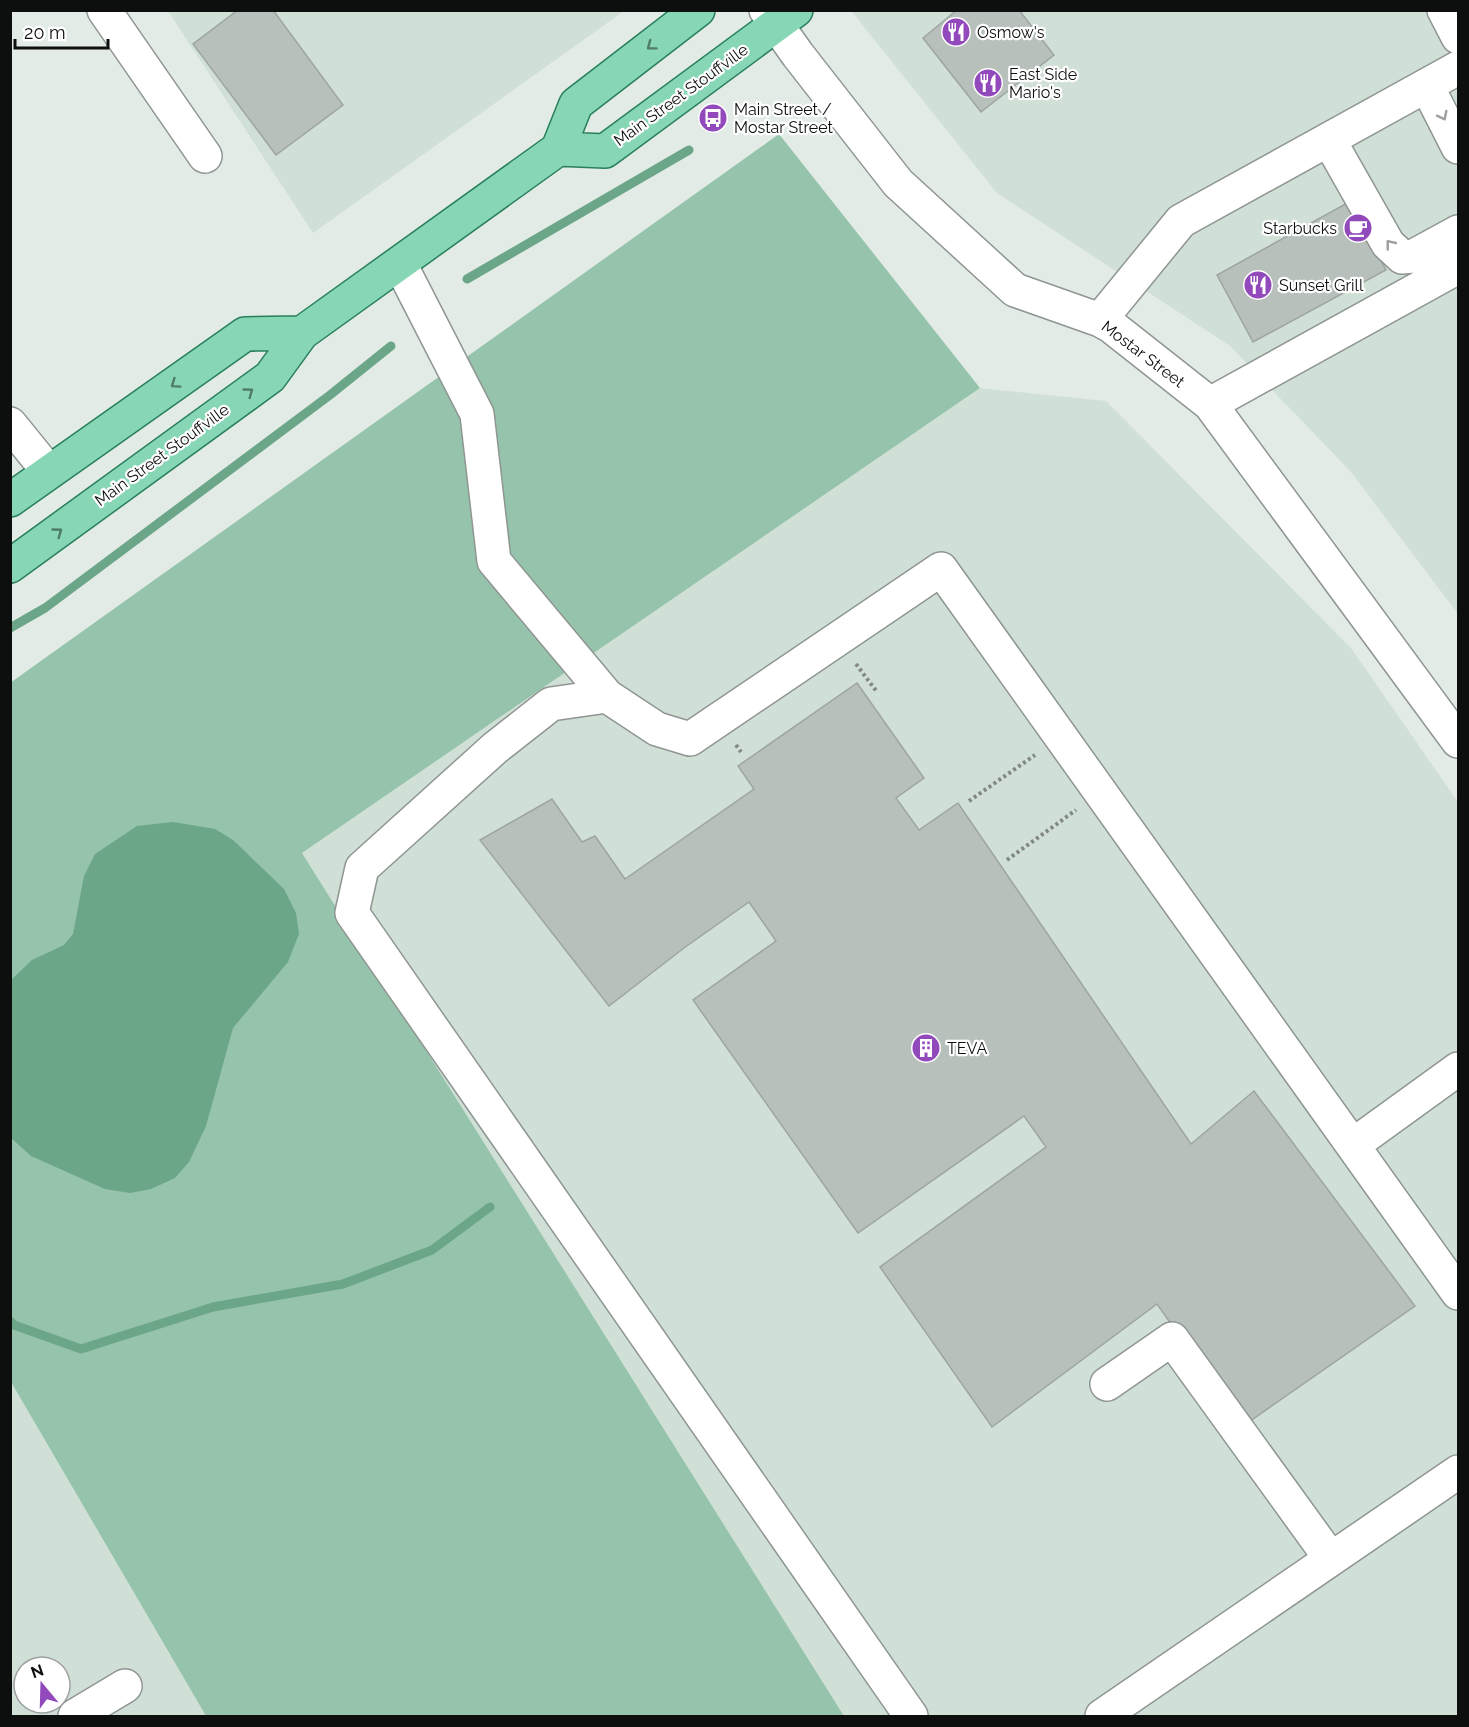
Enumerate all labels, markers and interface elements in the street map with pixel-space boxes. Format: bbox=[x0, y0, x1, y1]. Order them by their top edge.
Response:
scale bar bbox=[15, 12, 108, 50]
restaurant icon: Osmow's bbox=[940, 16, 972, 48]
text: 20 m bbox=[24, 22, 66, 43]
place label: Osmow's bbox=[977, 23, 1045, 42]
one-way arrow bbox=[647, 39, 658, 50]
street label: Main Street Stouffville bbox=[610, 40, 752, 150]
place label: East Side Mario's bbox=[1009, 65, 1077, 102]
restaurant icon: East Side Mario's bbox=[972, 67, 1004, 99]
place label: Main Street / Mostar Street bbox=[734, 100, 834, 137]
bus stop icon: Main Street / Mostar Street bbox=[697, 102, 729, 134]
one-way arrow bbox=[1435, 110, 1447, 121]
cafe icon: Starbucks bbox=[1342, 212, 1374, 244]
place label: Starbucks bbox=[1263, 219, 1337, 238]
one-way arrow bbox=[1387, 240, 1398, 251]
restaurant icon: Sunset Grill bbox=[1242, 269, 1274, 301]
place label: Sunset Grill bbox=[1279, 276, 1364, 295]
street label: Mostar Street bbox=[1098, 317, 1189, 392]
one-way arrow bbox=[170, 377, 181, 388]
one-way arrow bbox=[243, 388, 254, 399]
street label: Main Street Stouffville bbox=[91, 400, 233, 510]
one-way arrow bbox=[51, 528, 62, 539]
building icon: TEVA bbox=[910, 1032, 942, 1064]
place label: TEVA bbox=[947, 1039, 987, 1058]
north arrow bbox=[12, 1655, 72, 1715]
text: N bbox=[28, 1660, 46, 1682]

